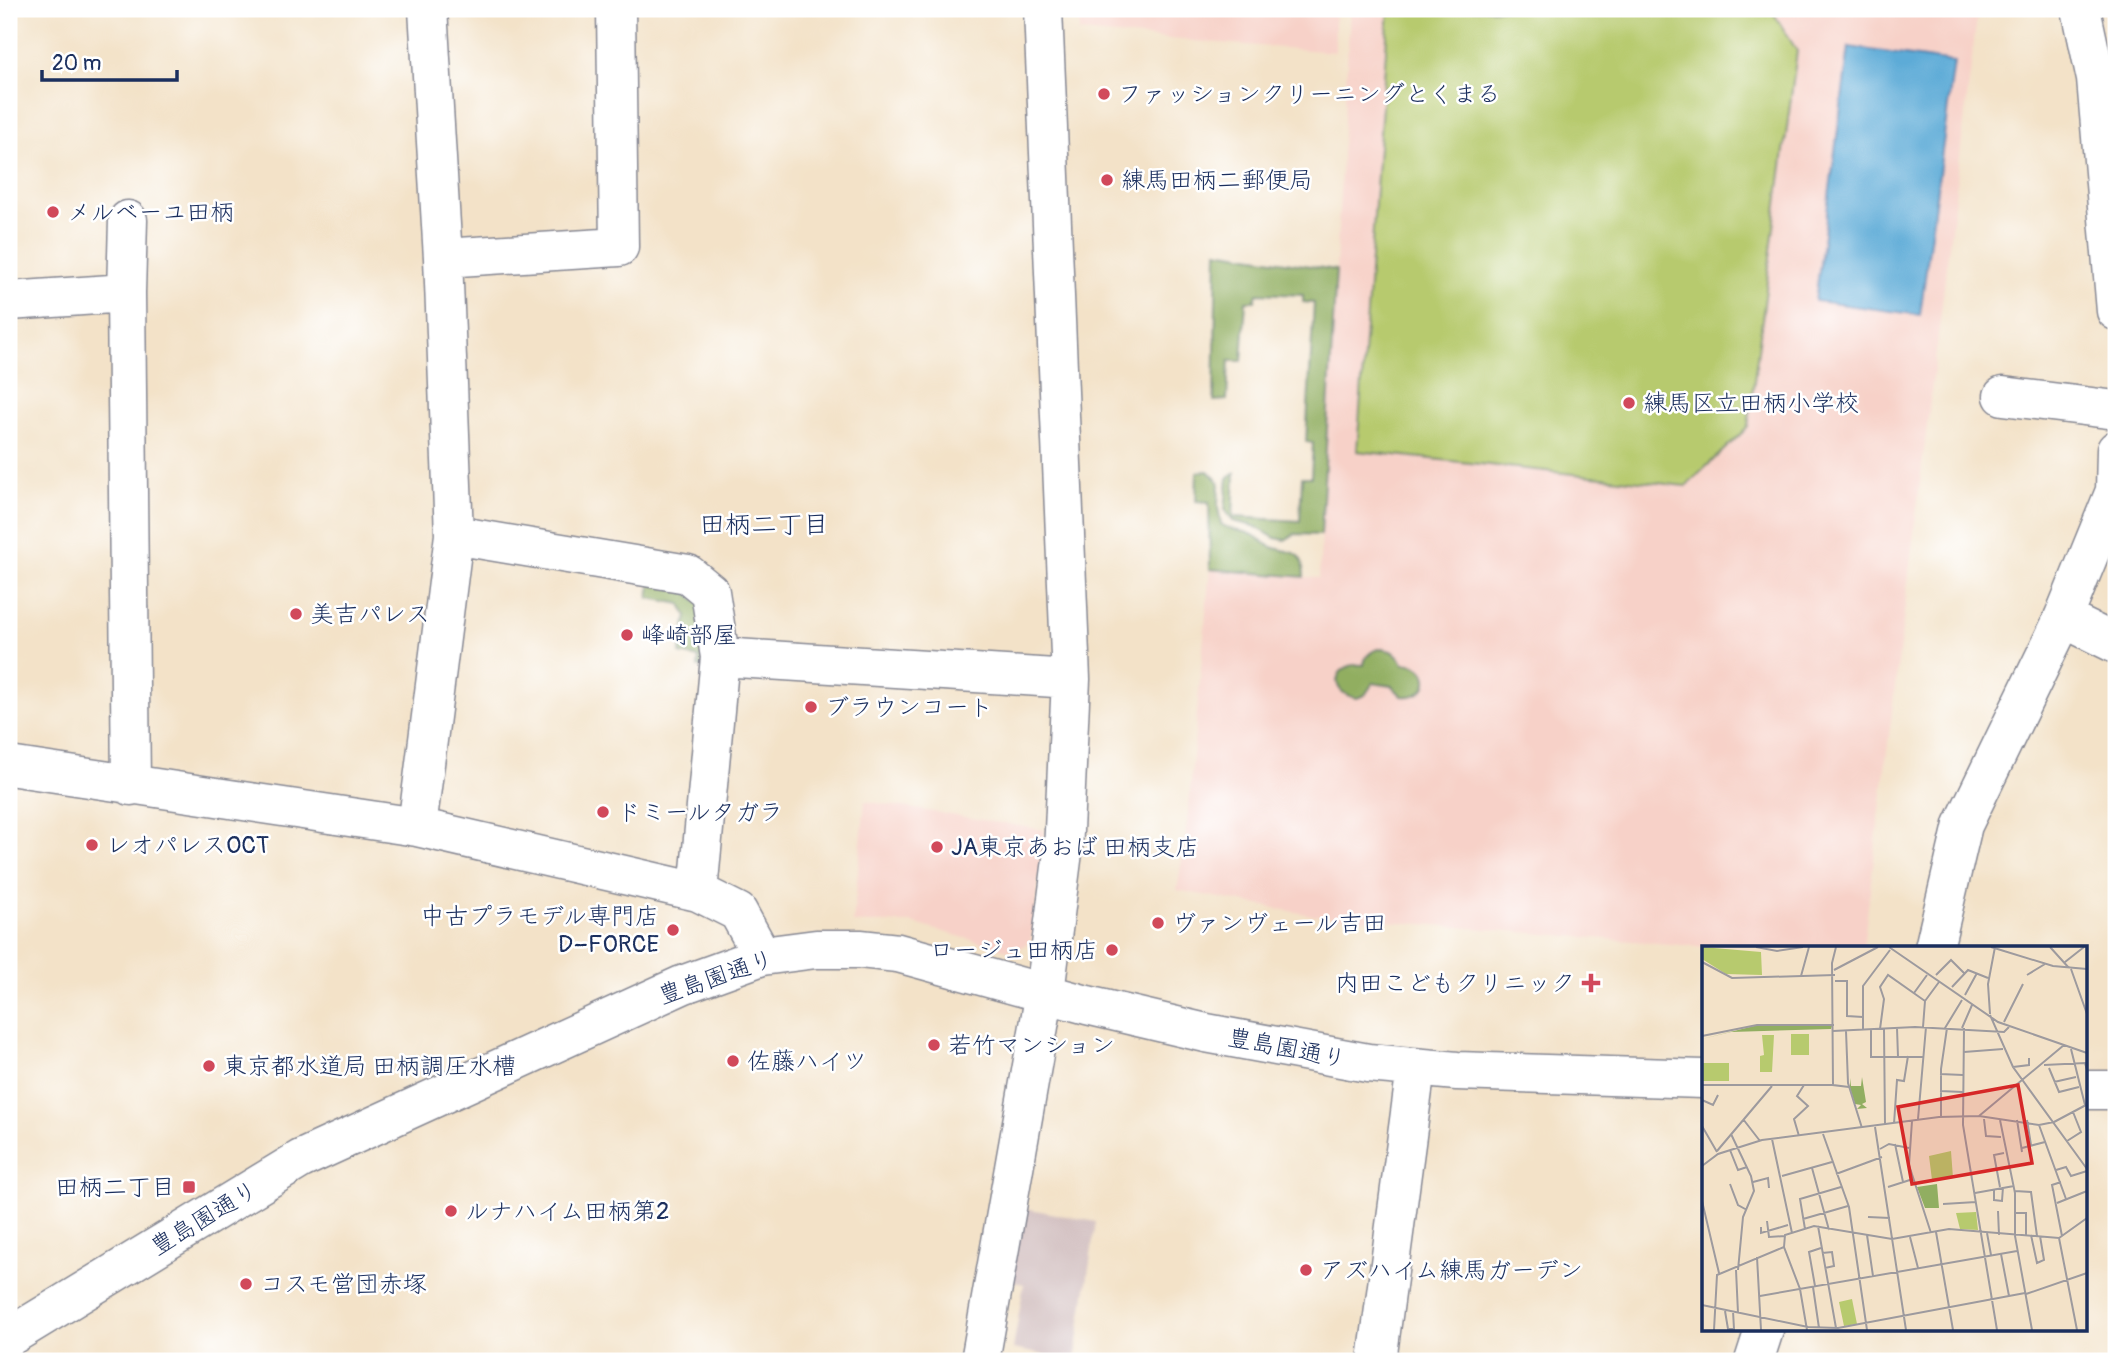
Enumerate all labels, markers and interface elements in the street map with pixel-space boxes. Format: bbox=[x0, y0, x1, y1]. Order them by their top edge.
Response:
scale bar bbox=[42, 38, 177, 82]
text: 20 m bbox=[52, 50, 101, 77]
place label: ファッションクリーニングとくまる bbox=[1118, 80, 1501, 109]
marker: ファッションクリーニングとくまる bbox=[1096, 86, 1112, 102]
place label: 練馬田柄二郵便局 bbox=[1121, 166, 1313, 195]
marker: 練馬田柄二郵便局 bbox=[1099, 172, 1115, 188]
place label: メルベーユ田柄 bbox=[67, 198, 235, 227]
marker: メルベーユ田柄 bbox=[45, 204, 61, 220]
place label: 練馬区立田柄小学校 bbox=[1643, 389, 1859, 418]
marker: 練馬区立田柄小学校 bbox=[1621, 395, 1637, 411]
district label: 田柄二丁目 bbox=[699, 509, 829, 541]
place label: 美吉パレス bbox=[310, 600, 430, 629]
marker: 美吉パレス bbox=[288, 606, 304, 622]
place label: 峰崎部屋 bbox=[641, 621, 737, 650]
marker: 峰崎部屋 bbox=[619, 627, 635, 643]
place label: ブラウンコート bbox=[825, 693, 993, 722]
marker: ブラウンコート bbox=[803, 699, 819, 715]
place label: ドミールタガラ bbox=[617, 798, 783, 827]
marker: ドミールタガラ bbox=[595, 804, 611, 820]
place label: レオパレスOCT bbox=[106, 831, 269, 860]
place label: JA東京あおば 田柄支店 bbox=[951, 833, 1199, 862]
marker: レオパレスOCT bbox=[84, 837, 100, 853]
marker: JA東京あおば 田柄支店 bbox=[929, 839, 945, 855]
place label: 中古プラモデル専門店 D−FORCE bbox=[420, 902, 659, 959]
place label: ヴァンヴェール吉田 bbox=[1172, 909, 1387, 938]
marker: ヴァンヴェール吉田 bbox=[1150, 915, 1166, 931]
marker: 中古プラモデル専門店 D−FORCE bbox=[665, 922, 681, 938]
place label: ロージュ田柄店 bbox=[930, 936, 1098, 965]
marker: ロージュ田柄店 bbox=[1104, 942, 1120, 958]
street label: 豊島園通り bbox=[655, 944, 778, 1011]
inset map bbox=[1702, 946, 2086, 1332]
place label: 内田こどもクリニック bbox=[1335, 969, 1575, 998]
marker: 内田こどもクリニック bbox=[1581, 973, 1601, 993]
street label: 豊島園通り bbox=[1225, 1023, 1349, 1074]
place label: 若竹マンション bbox=[948, 1031, 1115, 1060]
marker: 若竹マンション bbox=[926, 1037, 942, 1053]
place label: 佐藤ハイツ bbox=[747, 1047, 867, 1076]
place label: 東京都水道局 田柄調圧水槽 bbox=[223, 1052, 516, 1081]
marker: 佐藤ハイツ bbox=[725, 1053, 741, 1069]
marker: 東京都水道局 田柄調圧水槽 bbox=[201, 1058, 217, 1074]
place label: 田柄二丁目 bbox=[55, 1173, 175, 1202]
street label: 豊島園通り bbox=[145, 1175, 263, 1262]
marker: 田柄二丁目 bbox=[181, 1179, 197, 1195]
place label: ルナハイム田柄第2 bbox=[465, 1197, 669, 1226]
marker: ルナハイム田柄第2 bbox=[443, 1203, 459, 1219]
place label: アズハイム練馬ガーデン bbox=[1320, 1256, 1583, 1285]
marker: アズハイム練馬ガーデン bbox=[1298, 1262, 1314, 1278]
place label: コスモ営団赤塚 bbox=[260, 1270, 427, 1299]
marker: コスモ営団赤塚 bbox=[238, 1276, 254, 1292]

